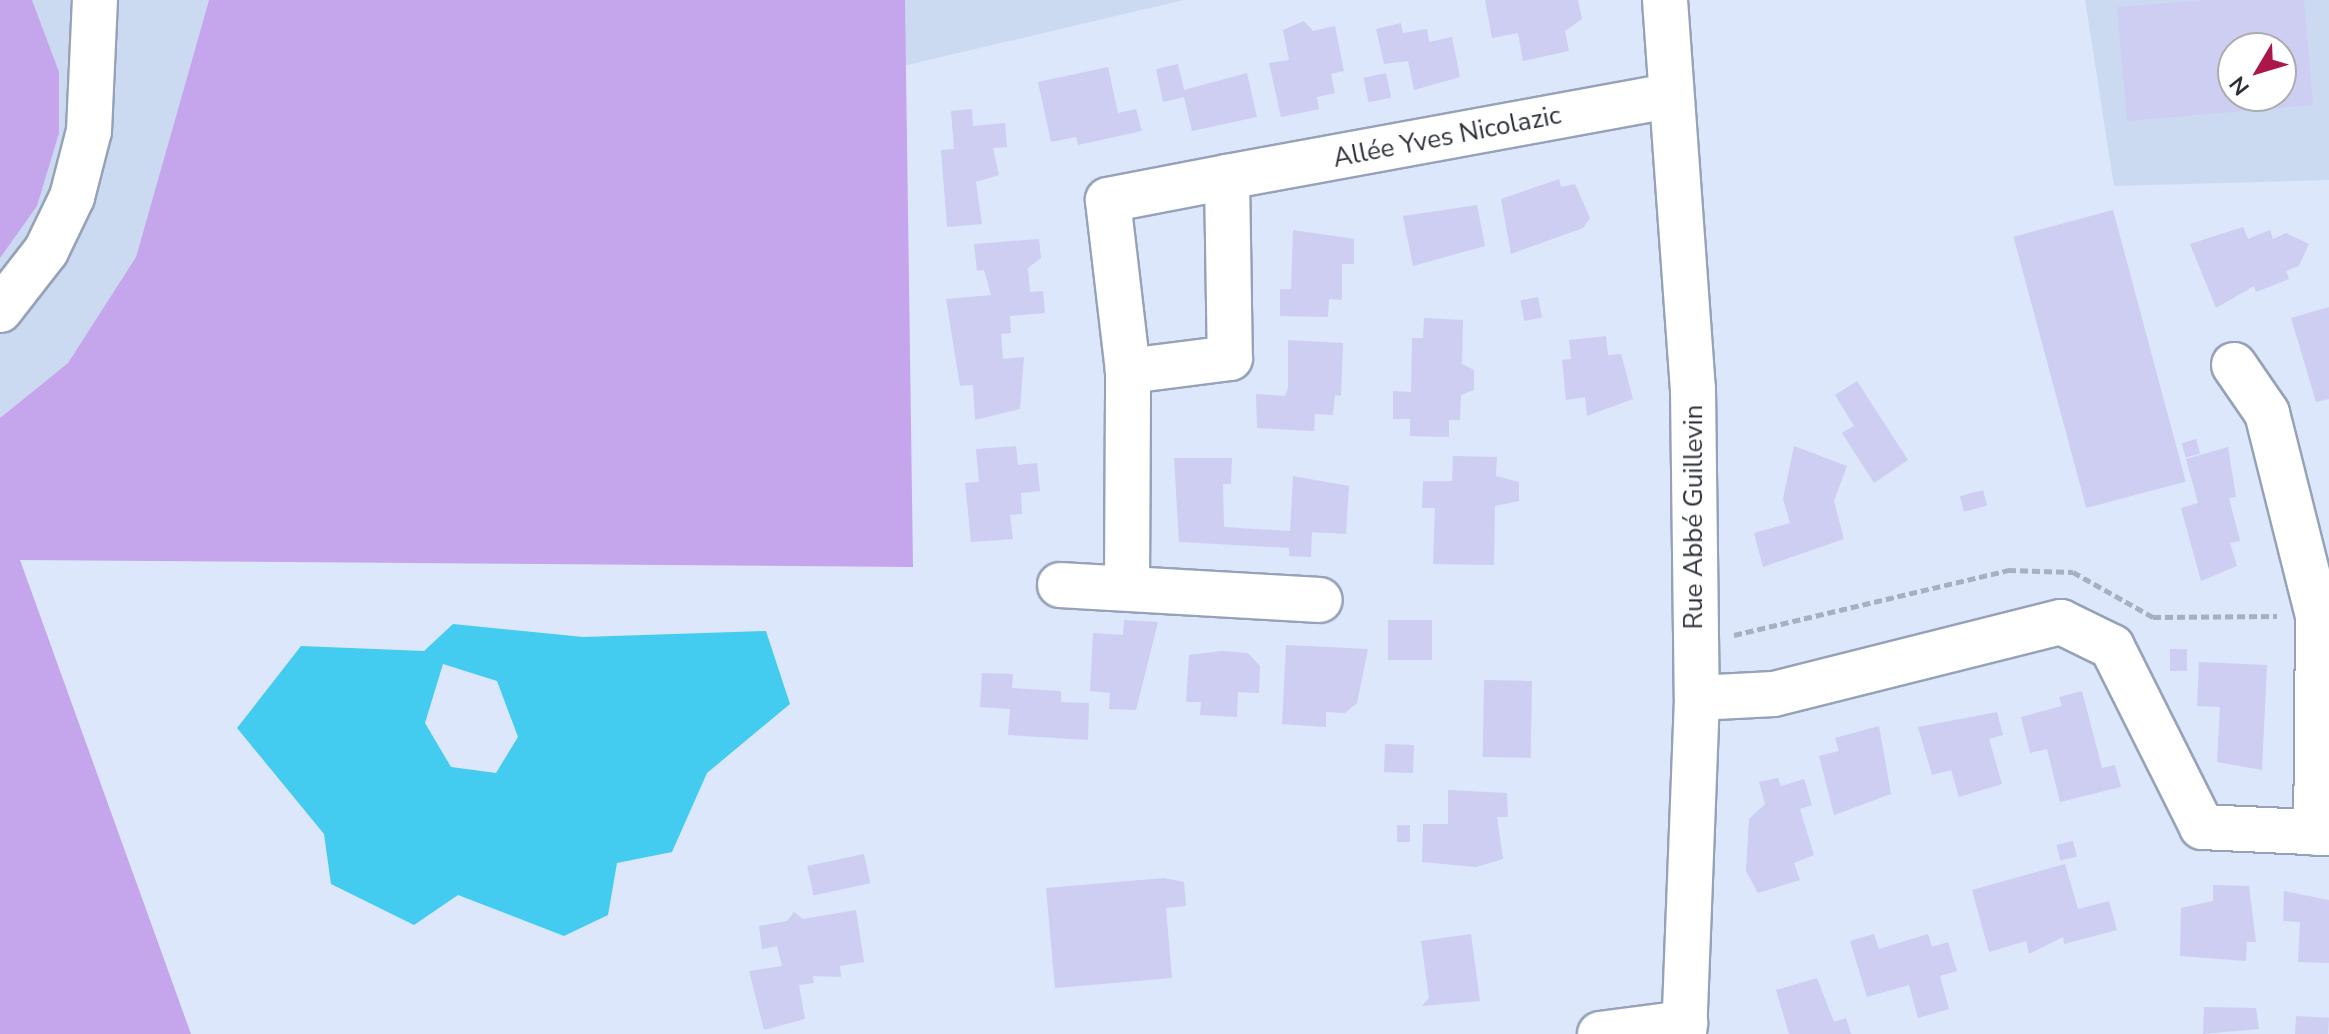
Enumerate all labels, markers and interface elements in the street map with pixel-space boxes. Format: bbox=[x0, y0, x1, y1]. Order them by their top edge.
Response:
north arrow bbox=[2217, 32, 2297, 112]
text: N bbox=[2223, 70, 2257, 101]
street label: Allée Yves Nicolazic bbox=[1330, 100, 1564, 174]
street label: Rue Abbé Guillevin bbox=[1678, 405, 1710, 629]

